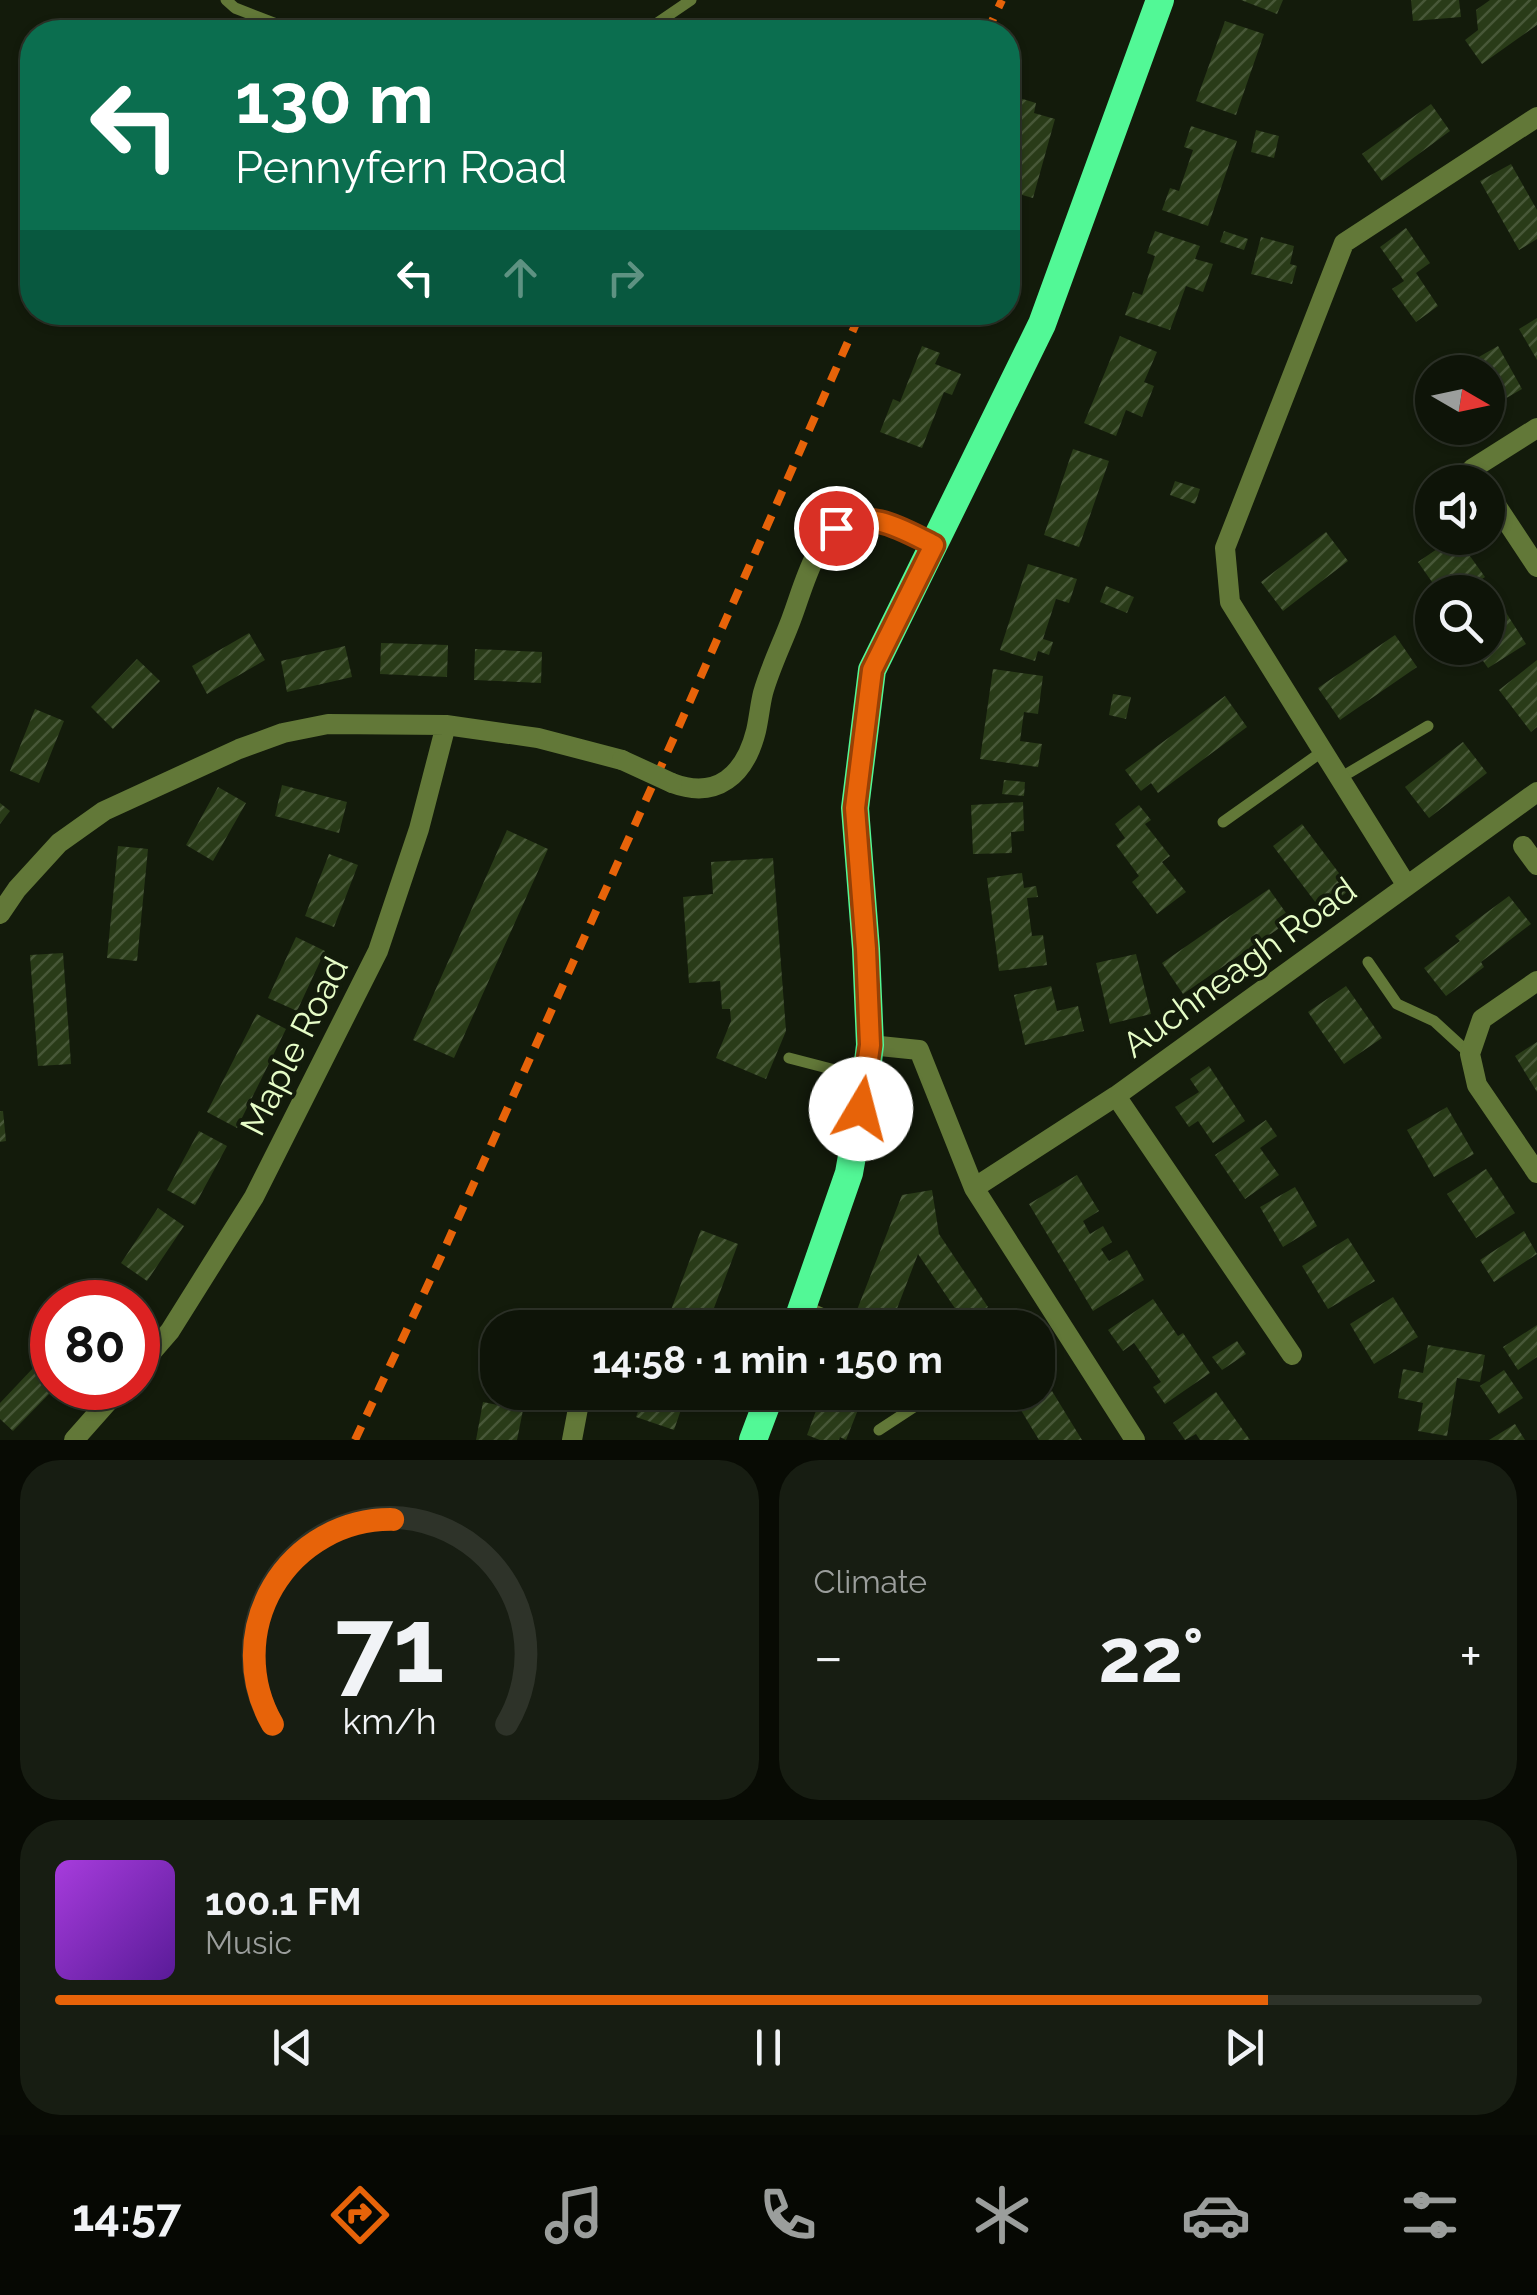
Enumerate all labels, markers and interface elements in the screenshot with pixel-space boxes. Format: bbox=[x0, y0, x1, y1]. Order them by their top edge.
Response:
text: 130 m bbox=[235, 57, 434, 139]
icon: left bbox=[70, 60, 200, 190]
text: Pennyfern Road bbox=[235, 141, 567, 194]
icon: left bbox=[388, 250, 443, 305]
icon: ahead bbox=[493, 250, 548, 305]
icon: right bbox=[598, 250, 653, 305]
north arrow bbox=[1415, 355, 1505, 445]
map controls bbox=[1415, 355, 1505, 665]
button: sound bbox=[1415, 465, 1505, 555]
pin bbox=[794, 486, 879, 571]
icon: arrive bbox=[809, 501, 864, 556]
button: search bbox=[1415, 575, 1505, 665]
street label: Auchneagh Road bbox=[1114, 869, 1364, 1065]
street label: Maple Road bbox=[232, 950, 356, 1142]
position arrow bbox=[809, 1057, 913, 1161]
speed limit sign: 80 bbox=[30, 1280, 160, 1410]
text: 14:58 · 1 min · 150 m bbox=[592, 1337, 943, 1382]
text: Climate bbox=[814, 1563, 927, 1600]
text: 71 bbox=[334, 1584, 444, 1706]
text: 22° bbox=[1098, 1611, 1204, 1700]
text: − bbox=[814, 1624, 843, 1689]
text: + bbox=[1459, 1624, 1482, 1689]
text: km/h bbox=[342, 1700, 436, 1742]
text: 100.1 FM bbox=[205, 1879, 362, 1924]
text: Music bbox=[205, 1924, 292, 1961]
icon: previous bbox=[265, 2020, 320, 2075]
icon: pause bbox=[741, 2020, 796, 2075]
icon: next bbox=[1217, 2020, 1272, 2075]
icon: directions bbox=[325, 2180, 395, 2250]
icon: music bbox=[539, 2180, 609, 2250]
icon: phone bbox=[753, 2180, 823, 2250]
icon: climate bbox=[967, 2180, 1037, 2250]
icon: car bbox=[1181, 2180, 1251, 2250]
icon: filters bbox=[1395, 2180, 1465, 2250]
text: 14:57 bbox=[72, 2189, 181, 2242]

